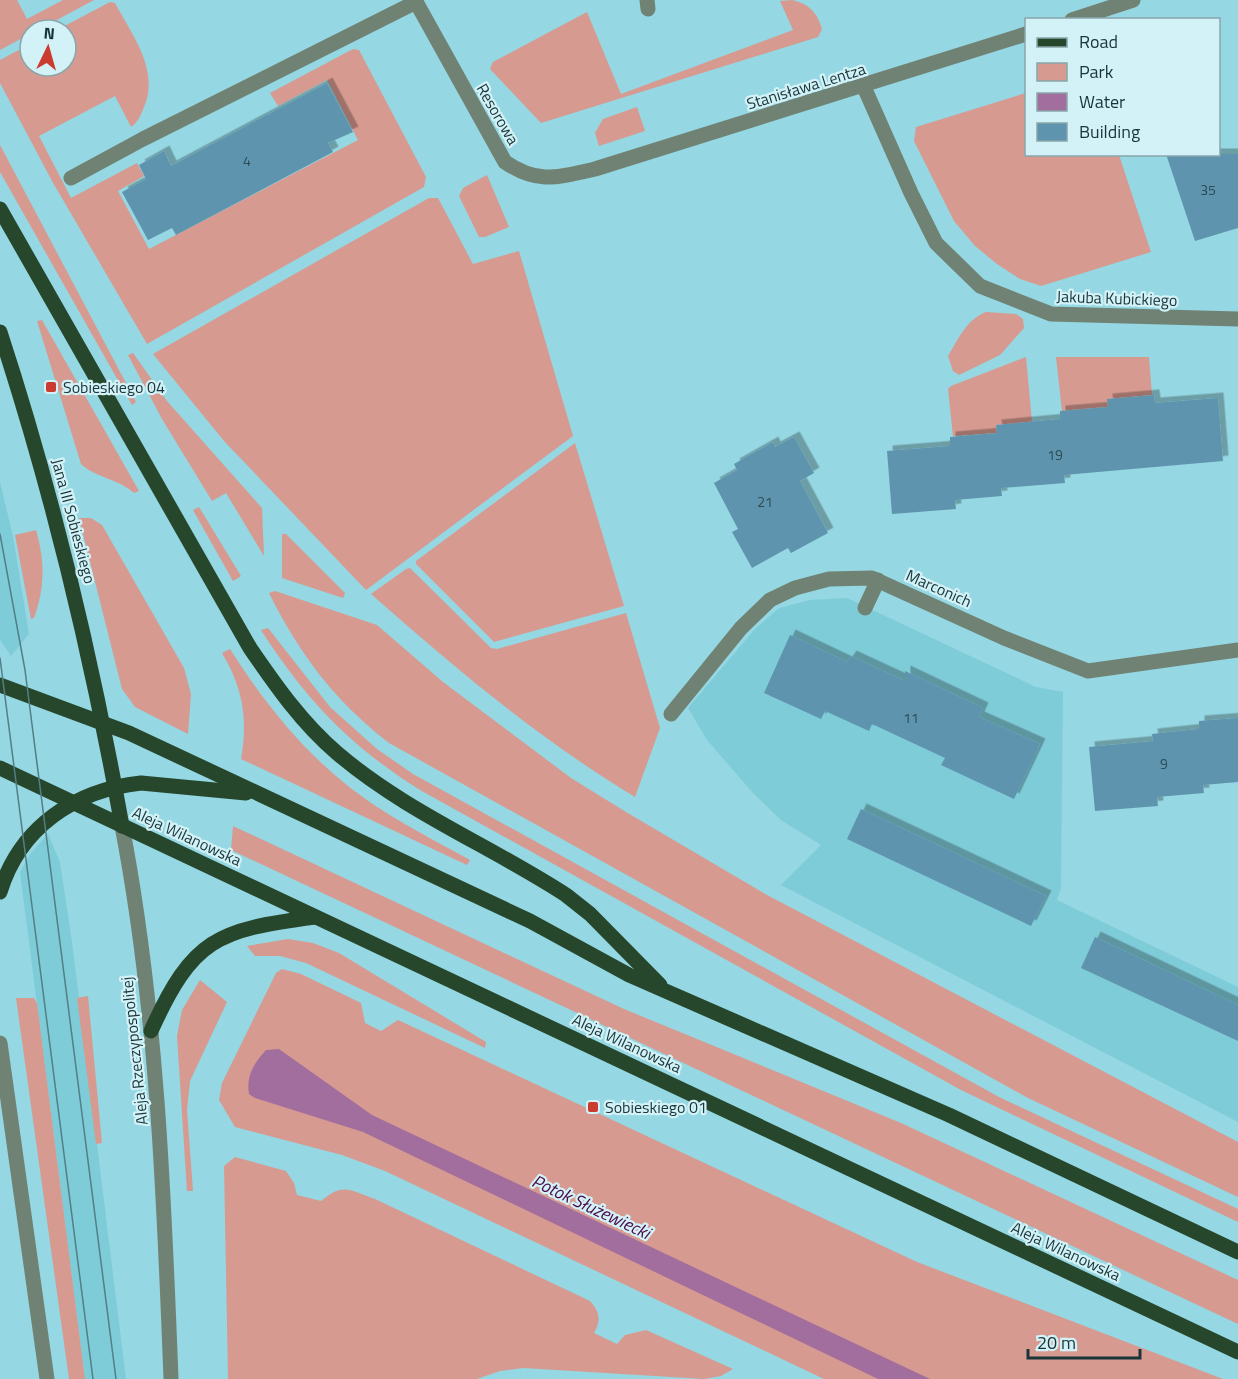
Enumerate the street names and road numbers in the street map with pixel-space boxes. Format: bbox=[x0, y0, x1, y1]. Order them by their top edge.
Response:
street label: Stanisława Lentza bbox=[743, 56, 869, 116]
street label: Resorowa bbox=[471, 79, 525, 149]
street label: Jakuba Kubickiego bbox=[1056, 284, 1178, 312]
street label: Jana III Sobieskiego bbox=[46, 456, 102, 586]
street label: Marconich bbox=[902, 563, 976, 613]
street label: Aleja Wilanowska bbox=[128, 800, 246, 872]
street label: Aleja Rzeczypospolitej bbox=[114, 976, 154, 1126]
street label: Aleja Wilanowska bbox=[568, 1007, 686, 1079]
street label: Aleja Wilanowska bbox=[1007, 1215, 1125, 1287]

